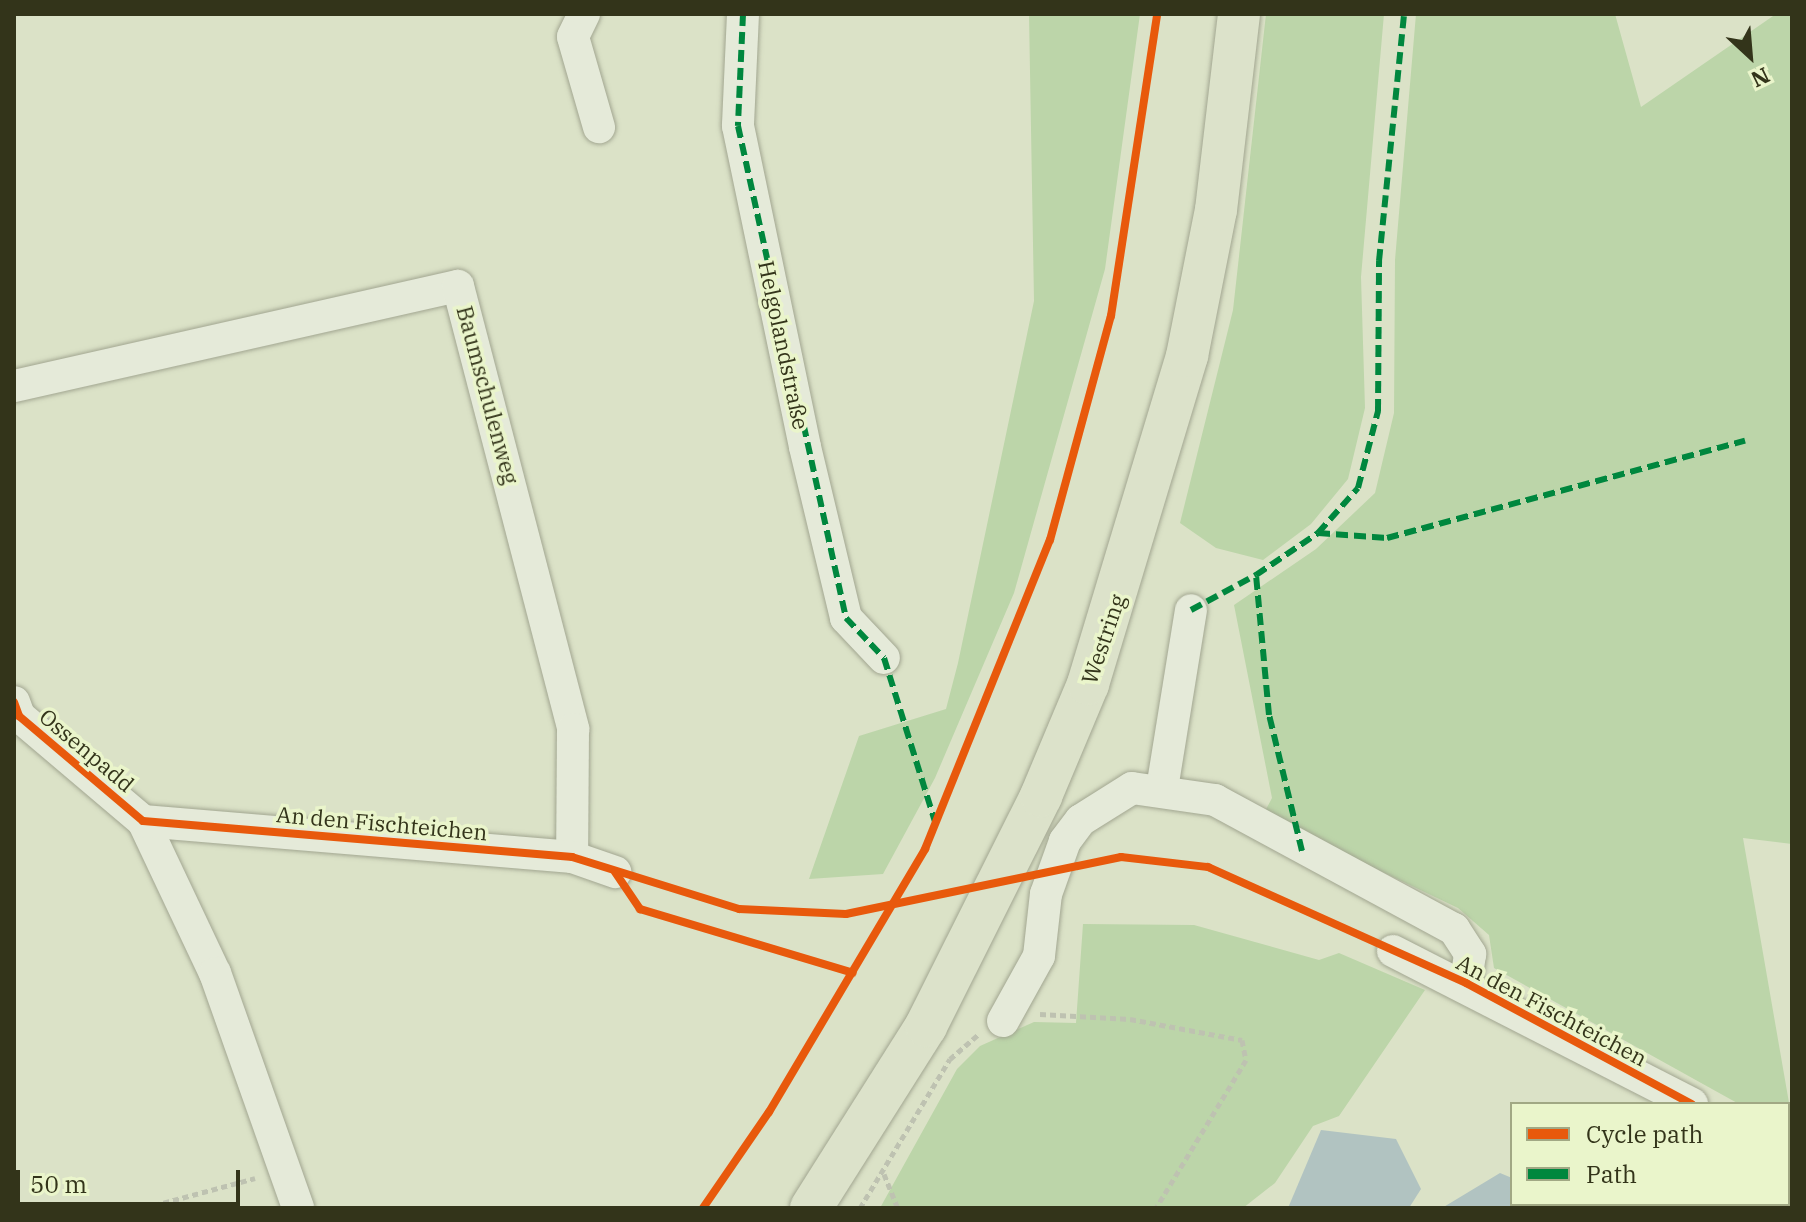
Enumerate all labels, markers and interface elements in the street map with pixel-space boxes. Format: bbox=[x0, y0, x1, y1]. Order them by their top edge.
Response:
north arrow bbox=[1710, 16, 1790, 96]
text: N bbox=[1747, 61, 1775, 95]
street label: Helgolandstraße bbox=[753, 258, 815, 432]
street label: Baumschulenweg bbox=[451, 303, 525, 487]
street label: Westring bbox=[1075, 591, 1131, 687]
street label: Ossenpadd bbox=[34, 703, 140, 797]
street label: An den Fischteichen bbox=[275, 801, 489, 845]
street label: An den Fischteichen bbox=[1452, 949, 1652, 1071]
legend bbox=[1510, 1102, 1790, 1206]
text: Cycle path bbox=[1586, 1118, 1703, 1150]
scale bar bbox=[20, 1154, 244, 1204]
text: Path bbox=[1586, 1158, 1637, 1190]
text: 50 m bbox=[30, 1168, 87, 1200]

